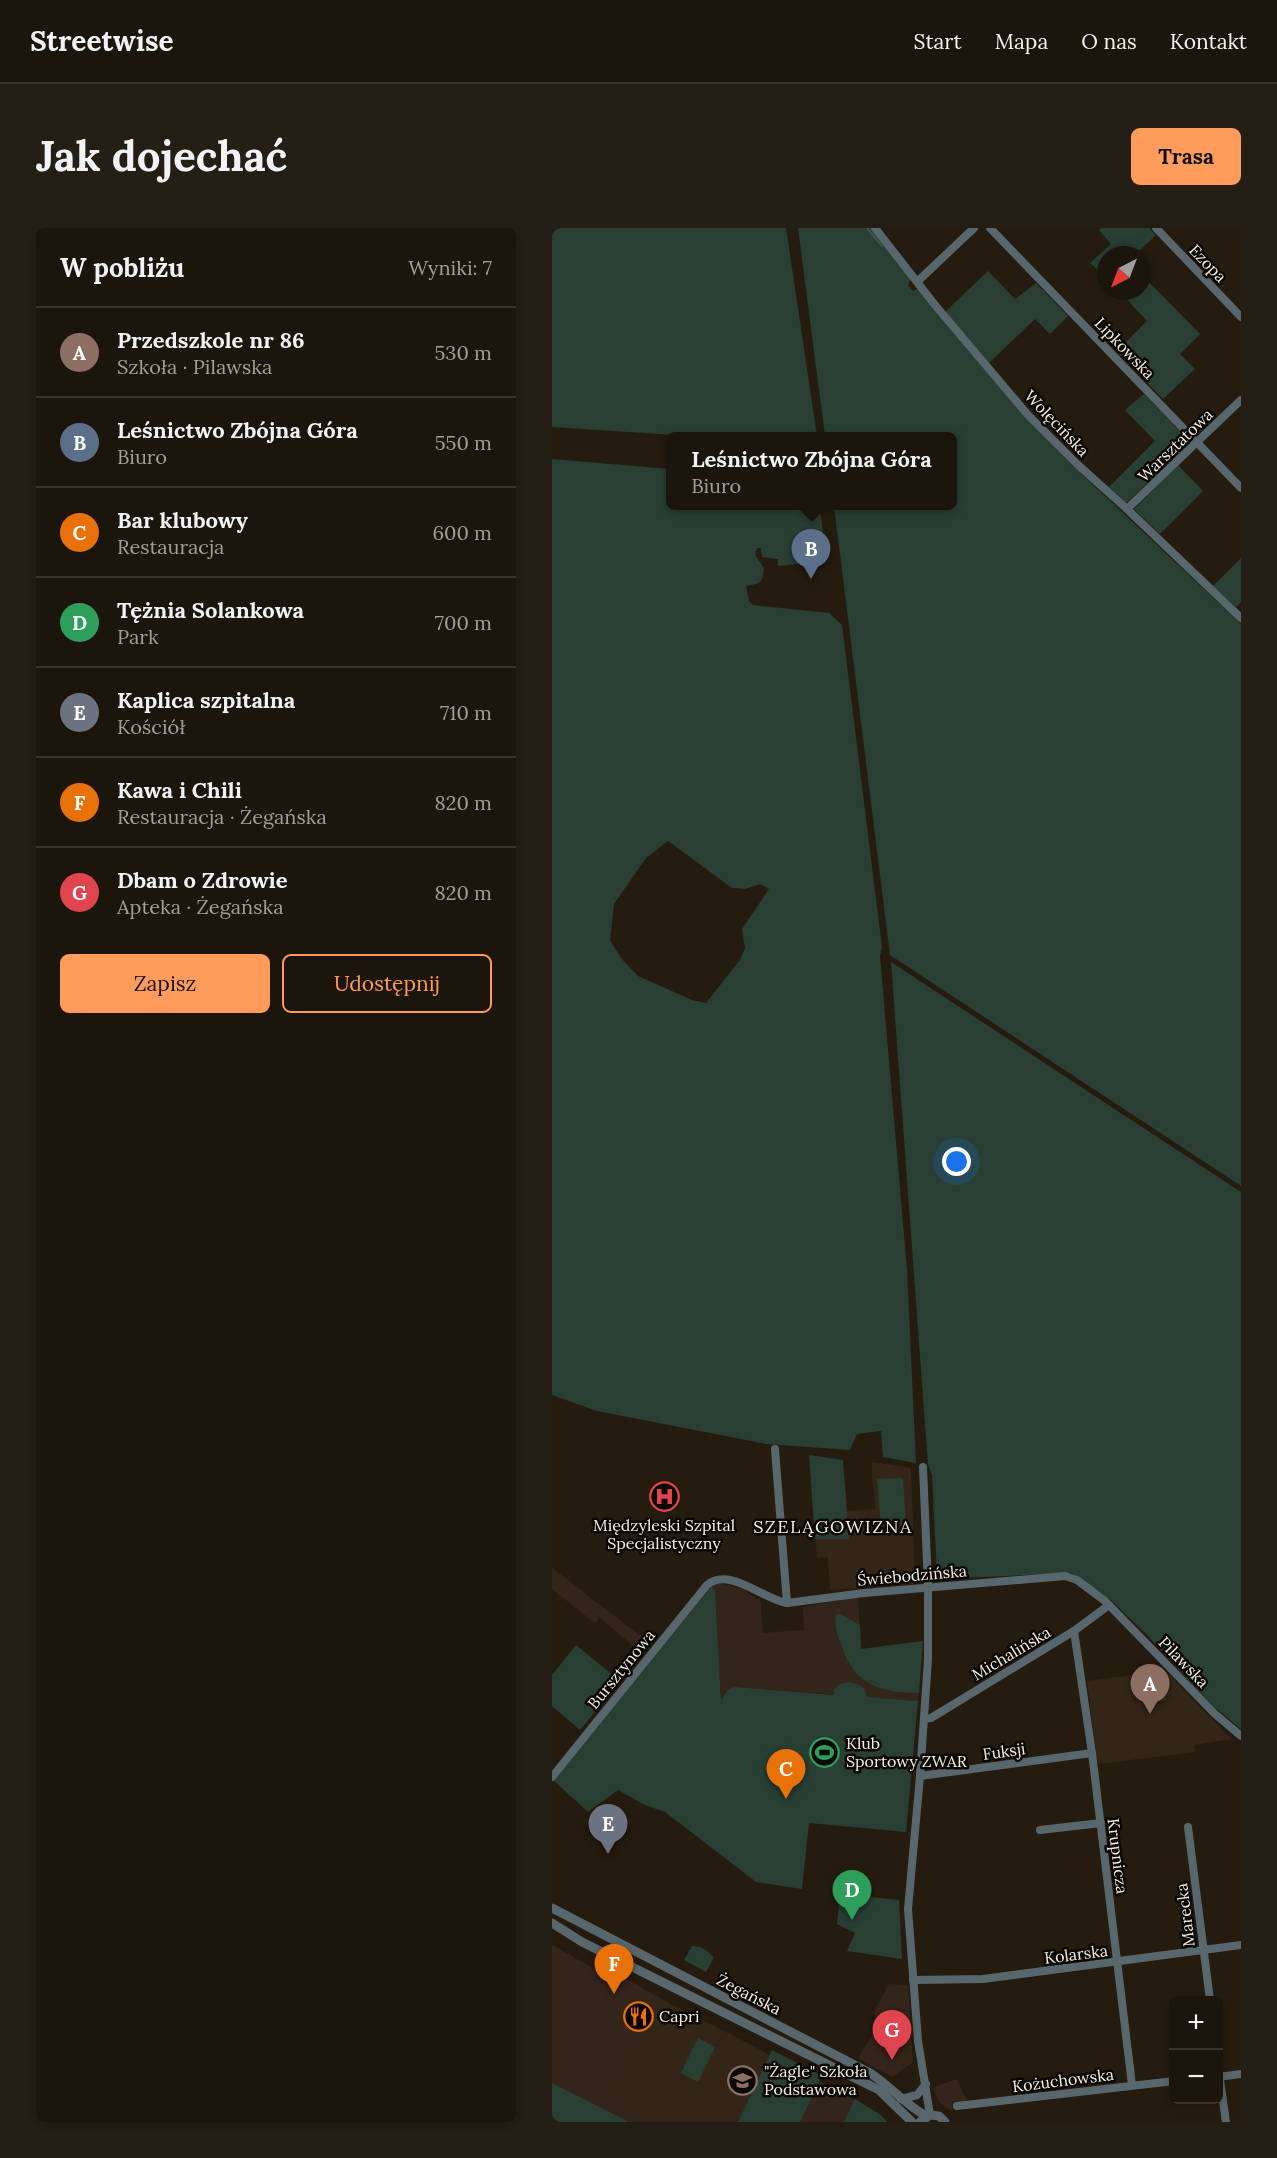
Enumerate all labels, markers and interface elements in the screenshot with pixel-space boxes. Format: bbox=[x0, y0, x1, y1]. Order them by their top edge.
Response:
text: Streetwise bbox=[30, 23, 174, 59]
text: Start bbox=[914, 28, 962, 55]
text: Mapa bbox=[995, 28, 1048, 55]
text: O nas bbox=[1081, 28, 1137, 55]
text: Kontakt bbox=[1170, 28, 1247, 55]
button: Trasa bbox=[1131, 128, 1241, 185]
text: Jak dojechać bbox=[36, 129, 287, 183]
street label: Ezopa bbox=[1185, 240, 1231, 286]
north arrow bbox=[1097, 246, 1151, 300]
text: W pobliżu bbox=[60, 251, 184, 284]
text: Wyniki: 7 bbox=[408, 255, 492, 280]
street label: Lipkowska bbox=[1091, 313, 1159, 383]
text: Przedszkole nr 86 bbox=[117, 326, 305, 354]
text: A bbox=[73, 340, 86, 365]
text: 530 m bbox=[434, 340, 492, 365]
text: Szkoła · Pilawska bbox=[117, 354, 272, 379]
street label: Wolęcińska bbox=[1020, 386, 1094, 460]
street label: Warsztatowa bbox=[1133, 404, 1217, 486]
text: Leśnictwo Zbójna Góra bbox=[117, 416, 358, 444]
text: B bbox=[73, 430, 86, 455]
text: 550 m bbox=[435, 430, 492, 455]
popup bbox=[666, 432, 957, 510]
text: Biuro bbox=[117, 444, 167, 469]
text: Leśnictwo Zbójna Góra bbox=[691, 445, 932, 473]
text: Biuro bbox=[691, 473, 741, 498]
text: Bar klubowy bbox=[117, 506, 248, 534]
text: C bbox=[73, 520, 86, 545]
text: 600 m bbox=[432, 520, 492, 545]
pin: B bbox=[792, 530, 830, 579]
text: Restauracja bbox=[117, 534, 224, 559]
text: Tężnia Solankowa bbox=[117, 596, 304, 624]
text: D bbox=[72, 610, 87, 635]
text: 700 m bbox=[435, 610, 492, 635]
text: Park bbox=[117, 624, 159, 649]
text: Kaplica szpitalna bbox=[117, 686, 295, 714]
text: E bbox=[73, 700, 86, 725]
text: 710 m bbox=[440, 700, 492, 725]
text: Kościół bbox=[117, 714, 185, 739]
text: Kawa i Chili bbox=[117, 776, 242, 804]
text: F bbox=[74, 790, 85, 815]
text: 820 m bbox=[434, 790, 492, 815]
text: Restauracja · Żegańska bbox=[117, 804, 327, 829]
text: Dbam o Zdrowie bbox=[117, 866, 288, 894]
text: G bbox=[72, 880, 87, 905]
text: 820 m bbox=[434, 880, 492, 905]
text: Apteka · Żegańska bbox=[117, 894, 284, 919]
button: Zapisz bbox=[60, 954, 270, 1013]
button: Udostępnij bbox=[282, 954, 492, 1013]
your location bbox=[942, 1147, 971, 1176]
hospital icon: Międzyleski Szpital Specjalistyczny bbox=[648, 1481, 680, 1513]
place label: Międzyleski Szpital Specjalistyczny bbox=[593, 1515, 735, 1553]
district label: SZELĄGOWIZNA bbox=[753, 1515, 913, 1538]
street label: Świebodzińska bbox=[856, 1560, 968, 1590]
street label: Michalińska bbox=[968, 1622, 1054, 1684]
street label: Bursztynowa bbox=[583, 1625, 659, 1713]
street label: Pilawska bbox=[1155, 1632, 1213, 1692]
pin: A bbox=[1130, 1664, 1170, 1714]
place label: Klub Sportowy ZWAR bbox=[846, 1733, 968, 1771]
sports icon: Klub Sportowy ZWAR bbox=[809, 1736, 841, 1768]
street label: Fuksji bbox=[981, 1738, 1027, 1764]
pin: C bbox=[766, 1750, 806, 1799]
pin: E bbox=[588, 1804, 628, 1854]
street label: Krupnicza bbox=[1103, 1817, 1133, 1895]
pin: D bbox=[832, 1870, 872, 1920]
street label: Marecka bbox=[1171, 1882, 1199, 1948]
street label: Kolarska bbox=[1043, 1940, 1109, 1968]
pin: F bbox=[594, 1944, 634, 1994]
street label: Żegańska bbox=[713, 1969, 785, 2019]
map controls bbox=[1169, 1996, 1223, 2104]
button: + bbox=[1169, 1996, 1223, 2050]
restaurant icon: Capri bbox=[622, 2000, 654, 2032]
place label: Capri bbox=[659, 2006, 699, 2026]
pin: G bbox=[872, 2010, 912, 2060]
button: − bbox=[1169, 2050, 1223, 2104]
place label: "Żagle" Szkoła Podstawowa bbox=[764, 2061, 868, 2099]
school or university icon: "Żagle" Szkoła Podstawowa bbox=[727, 2064, 759, 2096]
street label: Kożuchowska bbox=[1011, 2064, 1115, 2096]

